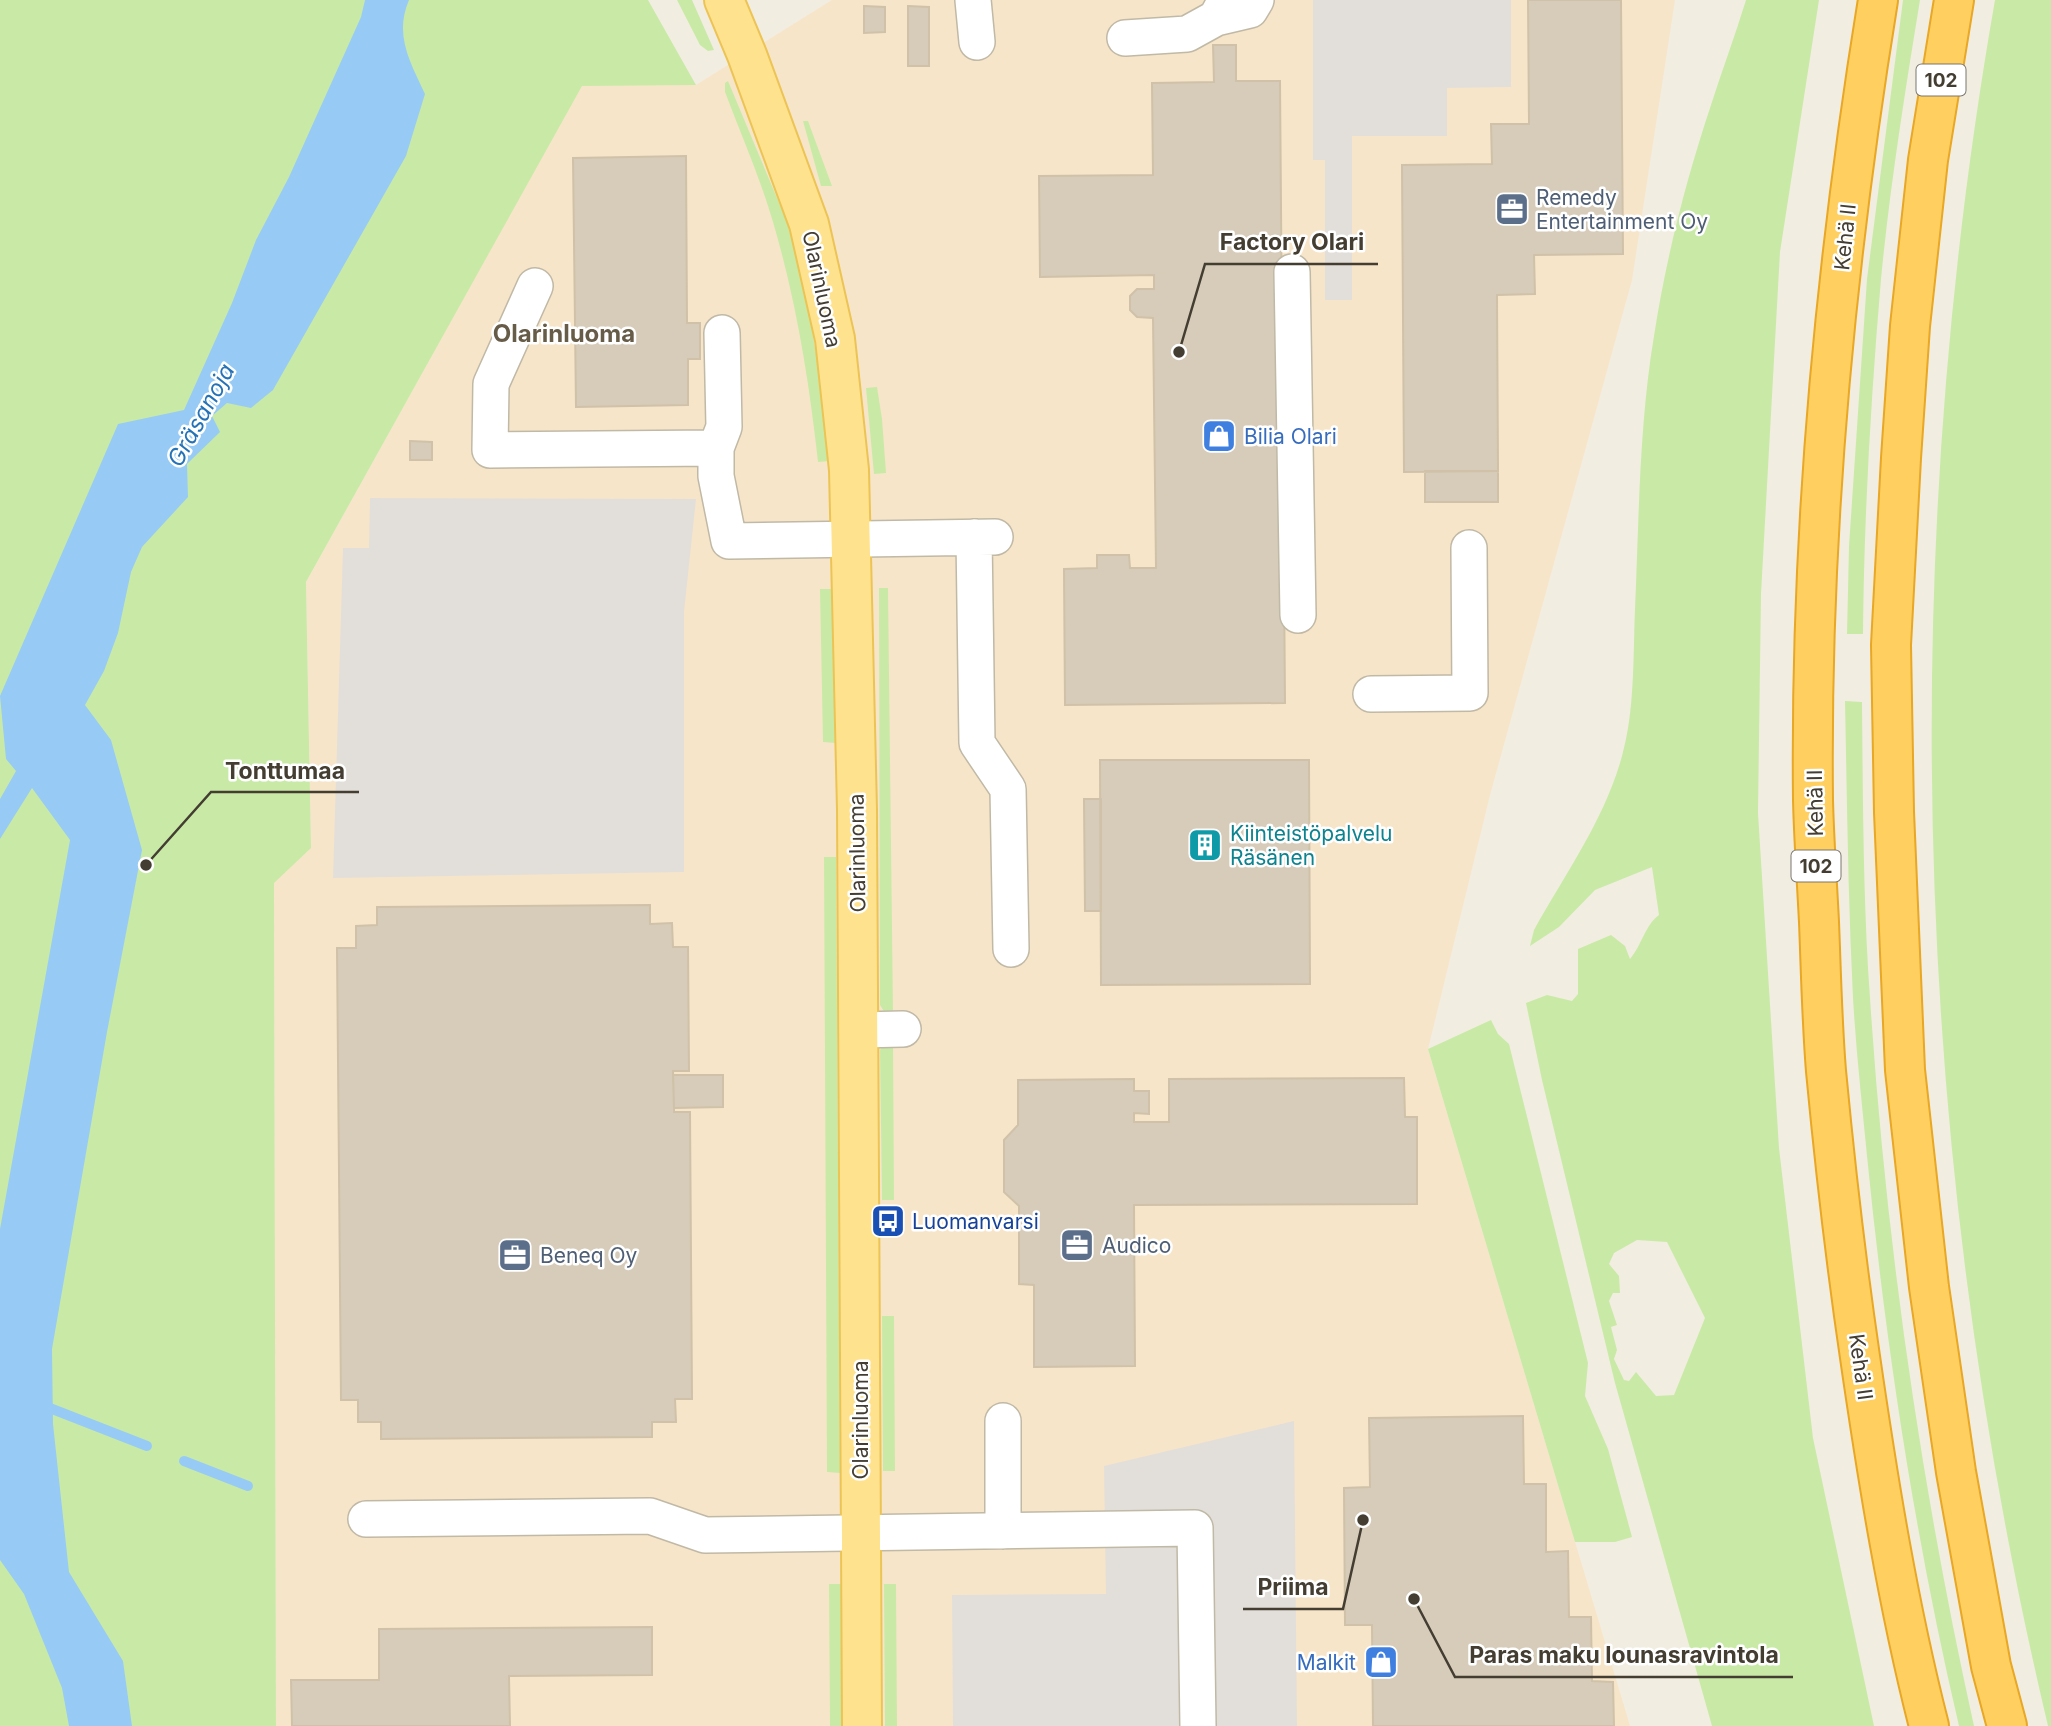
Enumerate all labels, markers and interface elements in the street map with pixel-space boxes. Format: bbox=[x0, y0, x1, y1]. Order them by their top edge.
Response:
road number: 102 bbox=[1916, 64, 1966, 96]
place label: Remedy Entertainment Oy bbox=[1536, 185, 1708, 234]
office icon: Remedy Entertainment Oy bbox=[1493, 190, 1531, 228]
street label: Kehä II bbox=[1829, 202, 1861, 272]
callout: Factory Olari bbox=[1205, 220, 1378, 264]
street label: Olarinluoma bbox=[797, 228, 847, 350]
text: Factory Olari bbox=[1220, 228, 1364, 256]
district label: Olarinluoma bbox=[493, 319, 635, 348]
water label: Gräsanoja bbox=[161, 359, 241, 471]
shop icon: Bilia Olari bbox=[1200, 417, 1238, 455]
place label: Bilia Olari bbox=[1244, 424, 1337, 449]
callout: Tonttumaa bbox=[211, 748, 359, 792]
text: Tonttumaa bbox=[225, 757, 345, 785]
street label: Kehä II bbox=[1802, 769, 1828, 837]
street label: Olarinluoma bbox=[843, 793, 871, 913]
place label: Kiinteistöpalvelu Räsänen bbox=[1230, 821, 1393, 870]
building icon: Kiinteistöpalvelu Räsänen bbox=[1186, 826, 1224, 864]
road number: 102 bbox=[1792, 850, 1840, 881]
bus stop icon: Luomanvarsi bbox=[869, 1202, 907, 1240]
place label: Luomanvarsi bbox=[912, 1209, 1039, 1234]
office icon: Audico bbox=[1058, 1226, 1096, 1264]
place label: Audico bbox=[1102, 1233, 1171, 1258]
office icon: Beneq Oy bbox=[496, 1236, 534, 1274]
place label: Beneq Oy bbox=[540, 1243, 637, 1268]
street label: Kehä II bbox=[1844, 1332, 1878, 1402]
street label: Olarinluoma bbox=[848, 1361, 873, 1479]
callout: Priima bbox=[1243, 1565, 1343, 1609]
text: Priima bbox=[1257, 1573, 1329, 1601]
callout: Paras maku lounasravintola bbox=[1455, 1633, 1793, 1677]
text: Paras maku lounasravintola bbox=[1469, 1641, 1779, 1669]
shop icon: Malkit bbox=[1362, 1643, 1400, 1681]
place label: Malkit bbox=[1297, 1650, 1356, 1675]

